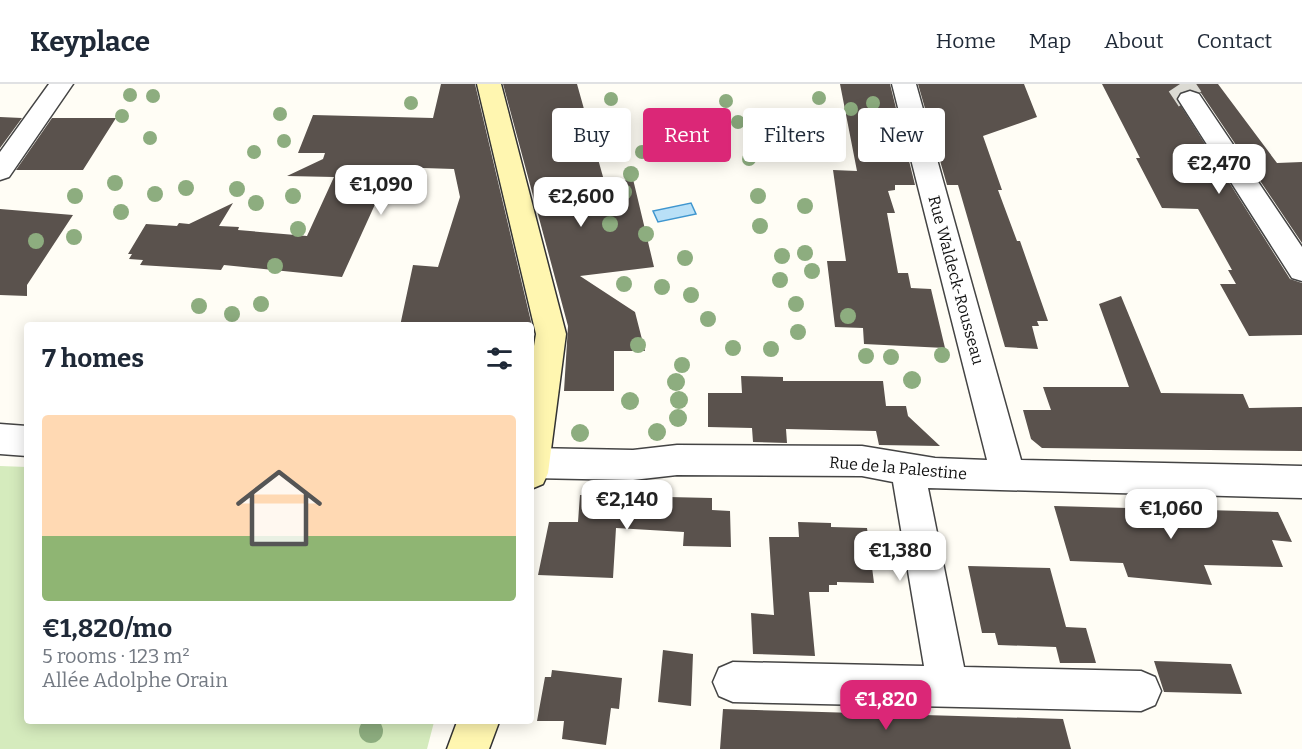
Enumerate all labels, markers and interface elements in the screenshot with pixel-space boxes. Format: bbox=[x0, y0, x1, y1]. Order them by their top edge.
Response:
text: Keyplace bbox=[30, 25, 150, 58]
text: Home bbox=[936, 28, 996, 54]
text: Map bbox=[1029, 28, 1071, 54]
text: About bbox=[1104, 28, 1164, 54]
text: Contact bbox=[1197, 28, 1272, 54]
chip: Buy bbox=[552, 108, 631, 162]
chip: Rent bbox=[643, 108, 731, 162]
chip: Filters bbox=[743, 108, 846, 162]
chip: New bbox=[858, 108, 945, 162]
pin: €2,470 bbox=[1170, 144, 1268, 195]
text: €2,470 bbox=[1187, 151, 1251, 175]
pin: €1,090 bbox=[332, 165, 430, 216]
text: €1,090 bbox=[349, 172, 413, 196]
pin: €2,600 bbox=[532, 177, 630, 228]
text: €2,600 bbox=[548, 184, 614, 208]
street label: Rue Waldeck-Rousseau bbox=[924, 193, 988, 367]
icon: filters bbox=[483, 342, 516, 375]
text: 7 homes bbox=[42, 343, 144, 374]
street label: Rue de la Palestine bbox=[828, 453, 968, 483]
icon: home bbox=[225, 454, 333, 562]
pin: €2,140 bbox=[578, 480, 676, 531]
text: €2,140 bbox=[595, 487, 659, 511]
pin: €1,060 bbox=[1122, 489, 1220, 540]
text: €1,060 bbox=[1139, 496, 1203, 520]
pin: €1,380 bbox=[851, 531, 949, 582]
text: €1,380 bbox=[868, 538, 932, 562]
text: €1,820/mo bbox=[42, 613, 172, 644]
text: 5 rooms · 123 m² bbox=[42, 644, 190, 668]
text: Allée Adolphe Orain bbox=[42, 668, 228, 692]
pin: €1,820 bbox=[837, 680, 935, 731]
text: €1,820 bbox=[854, 687, 918, 711]

